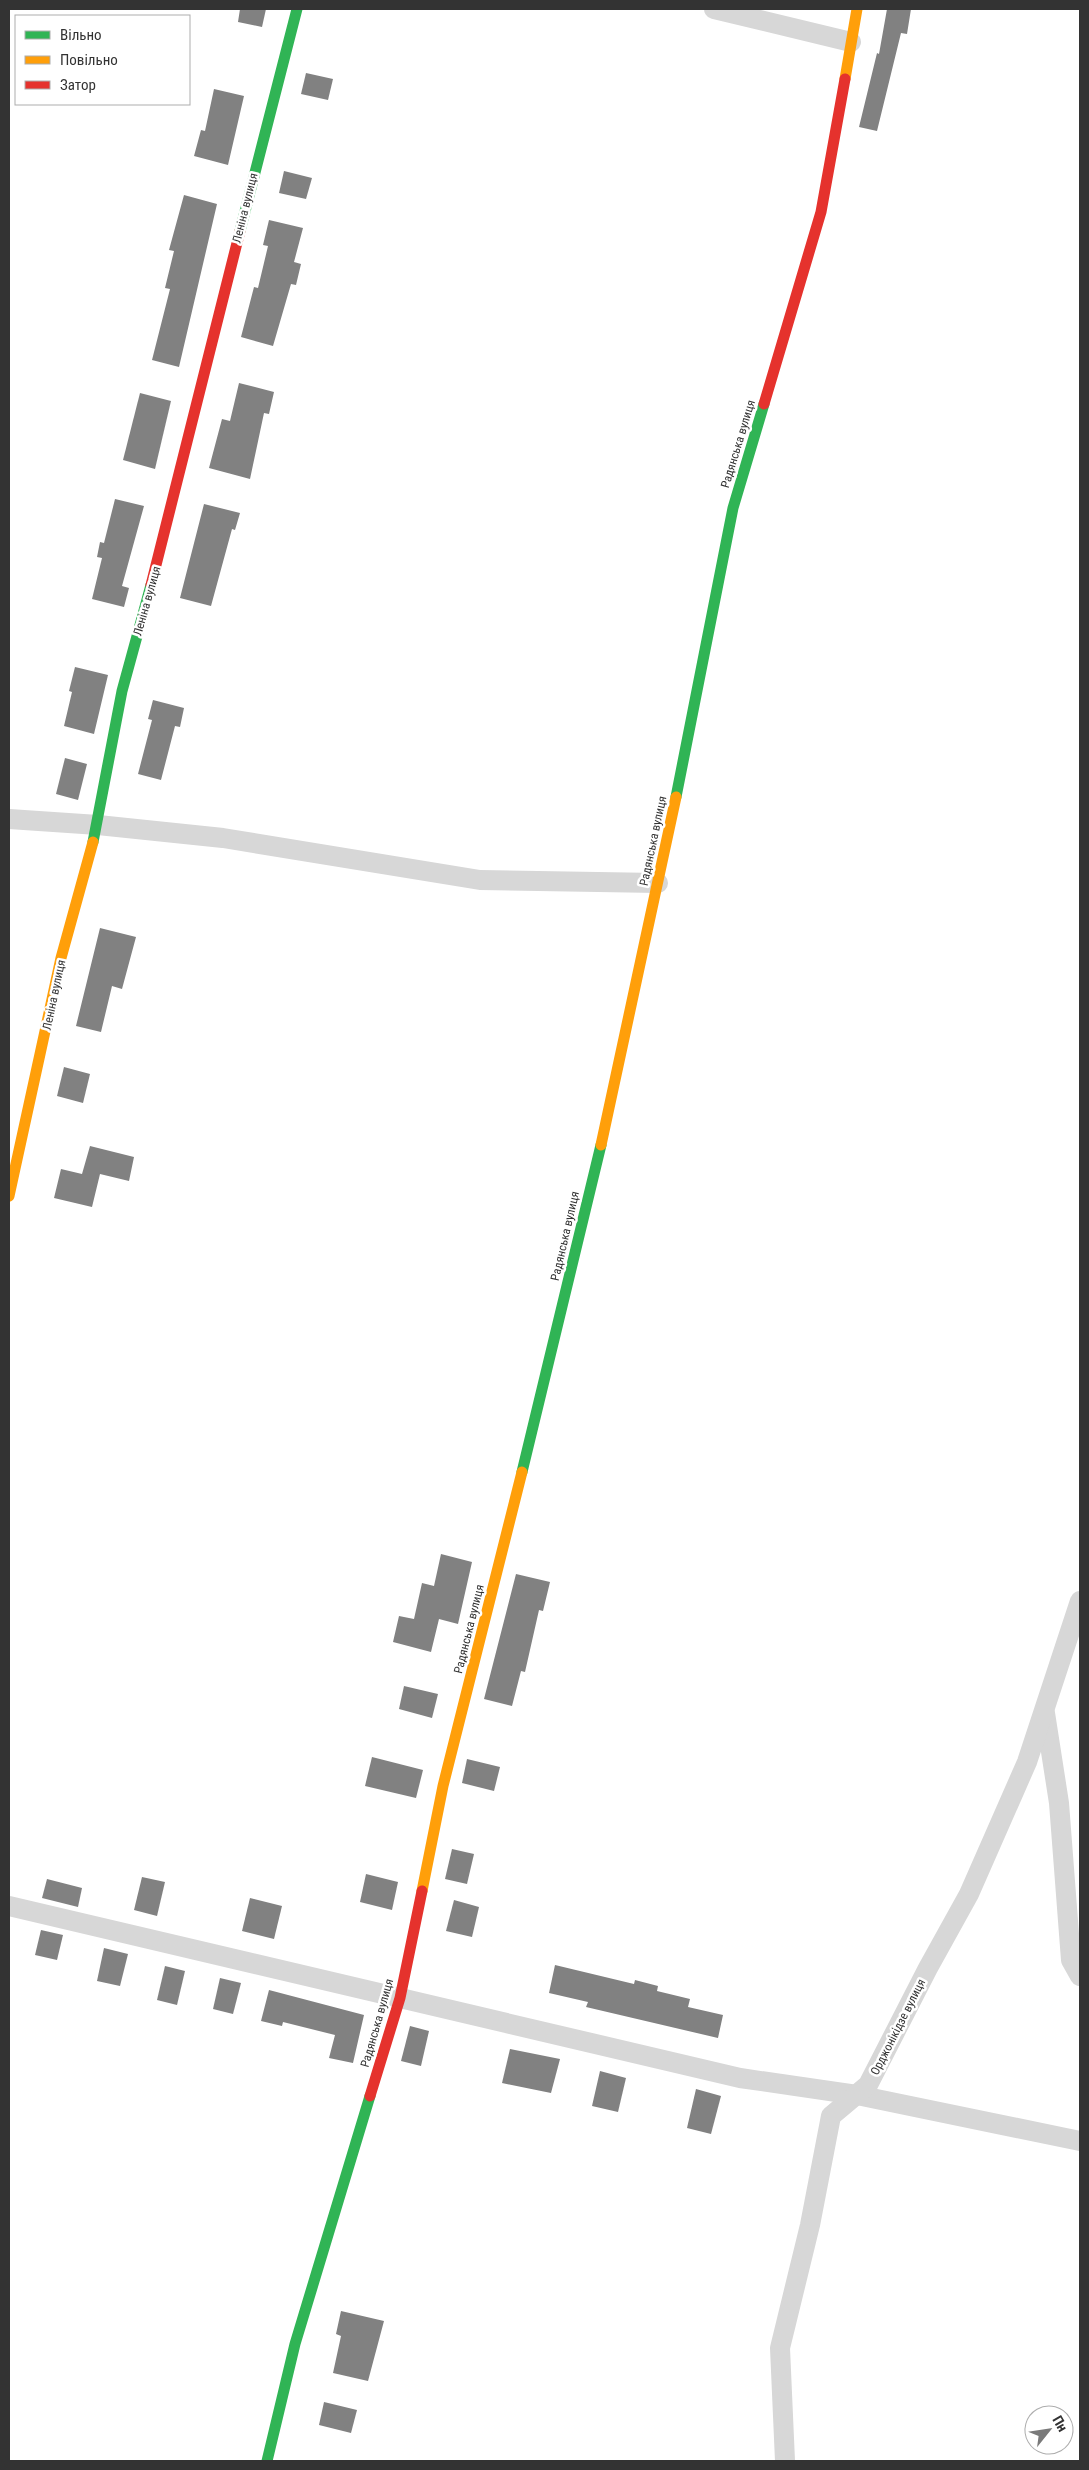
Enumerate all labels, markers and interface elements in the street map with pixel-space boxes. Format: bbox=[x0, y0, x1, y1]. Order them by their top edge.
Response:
legend bbox=[15, 15, 190, 105]
text: Вільно bbox=[60, 26, 102, 44]
text: Повільно bbox=[60, 51, 118, 69]
text: Затор bbox=[60, 76, 96, 94]
street label: Леніна вулиця bbox=[230, 172, 260, 244]
street label: Радянська вулиця bbox=[718, 398, 758, 490]
street label: Леніна вулиця bbox=[130, 565, 164, 637]
street label: Радянська вулиця bbox=[637, 795, 669, 887]
street label: Леніна вулиця bbox=[40, 959, 68, 1031]
street label: Радянська вулиця bbox=[548, 1190, 582, 1282]
street label: Радянська вулиця bbox=[451, 1583, 487, 1675]
street label: Радянська вулиця bbox=[358, 1977, 396, 2069]
street label: Орджонікідзе вулиця bbox=[868, 1977, 928, 2077]
north arrow bbox=[1024, 2405, 1074, 2455]
text: Пн bbox=[1049, 2413, 1071, 2434]

